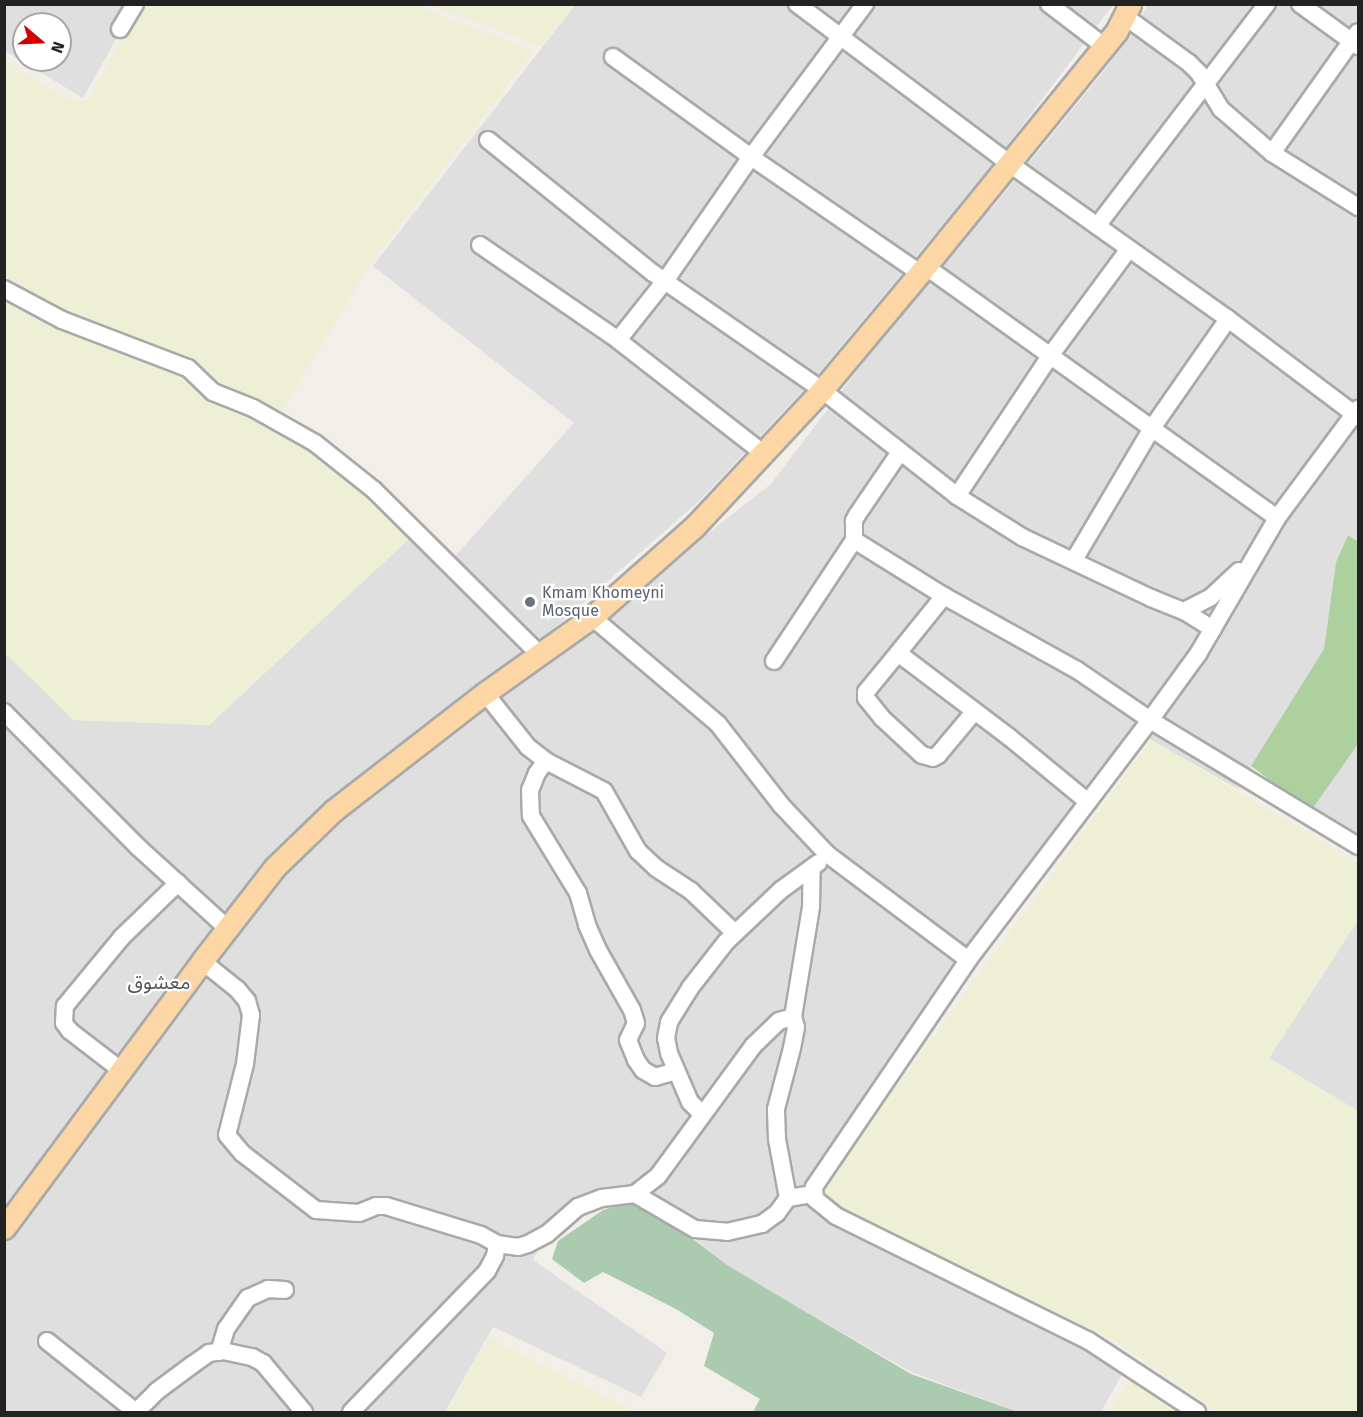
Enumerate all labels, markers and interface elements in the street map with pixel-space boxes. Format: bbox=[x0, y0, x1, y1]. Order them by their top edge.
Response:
north arrow bbox=[12, 12, 72, 72]
text: N bbox=[47, 39, 68, 55]
place label: Kmam Khomeyni Mosque bbox=[542, 583, 664, 621]
marker: Kmam Khomeyni Mosque bbox=[523, 595, 537, 609]
district label: معشوق bbox=[128, 970, 190, 994]

